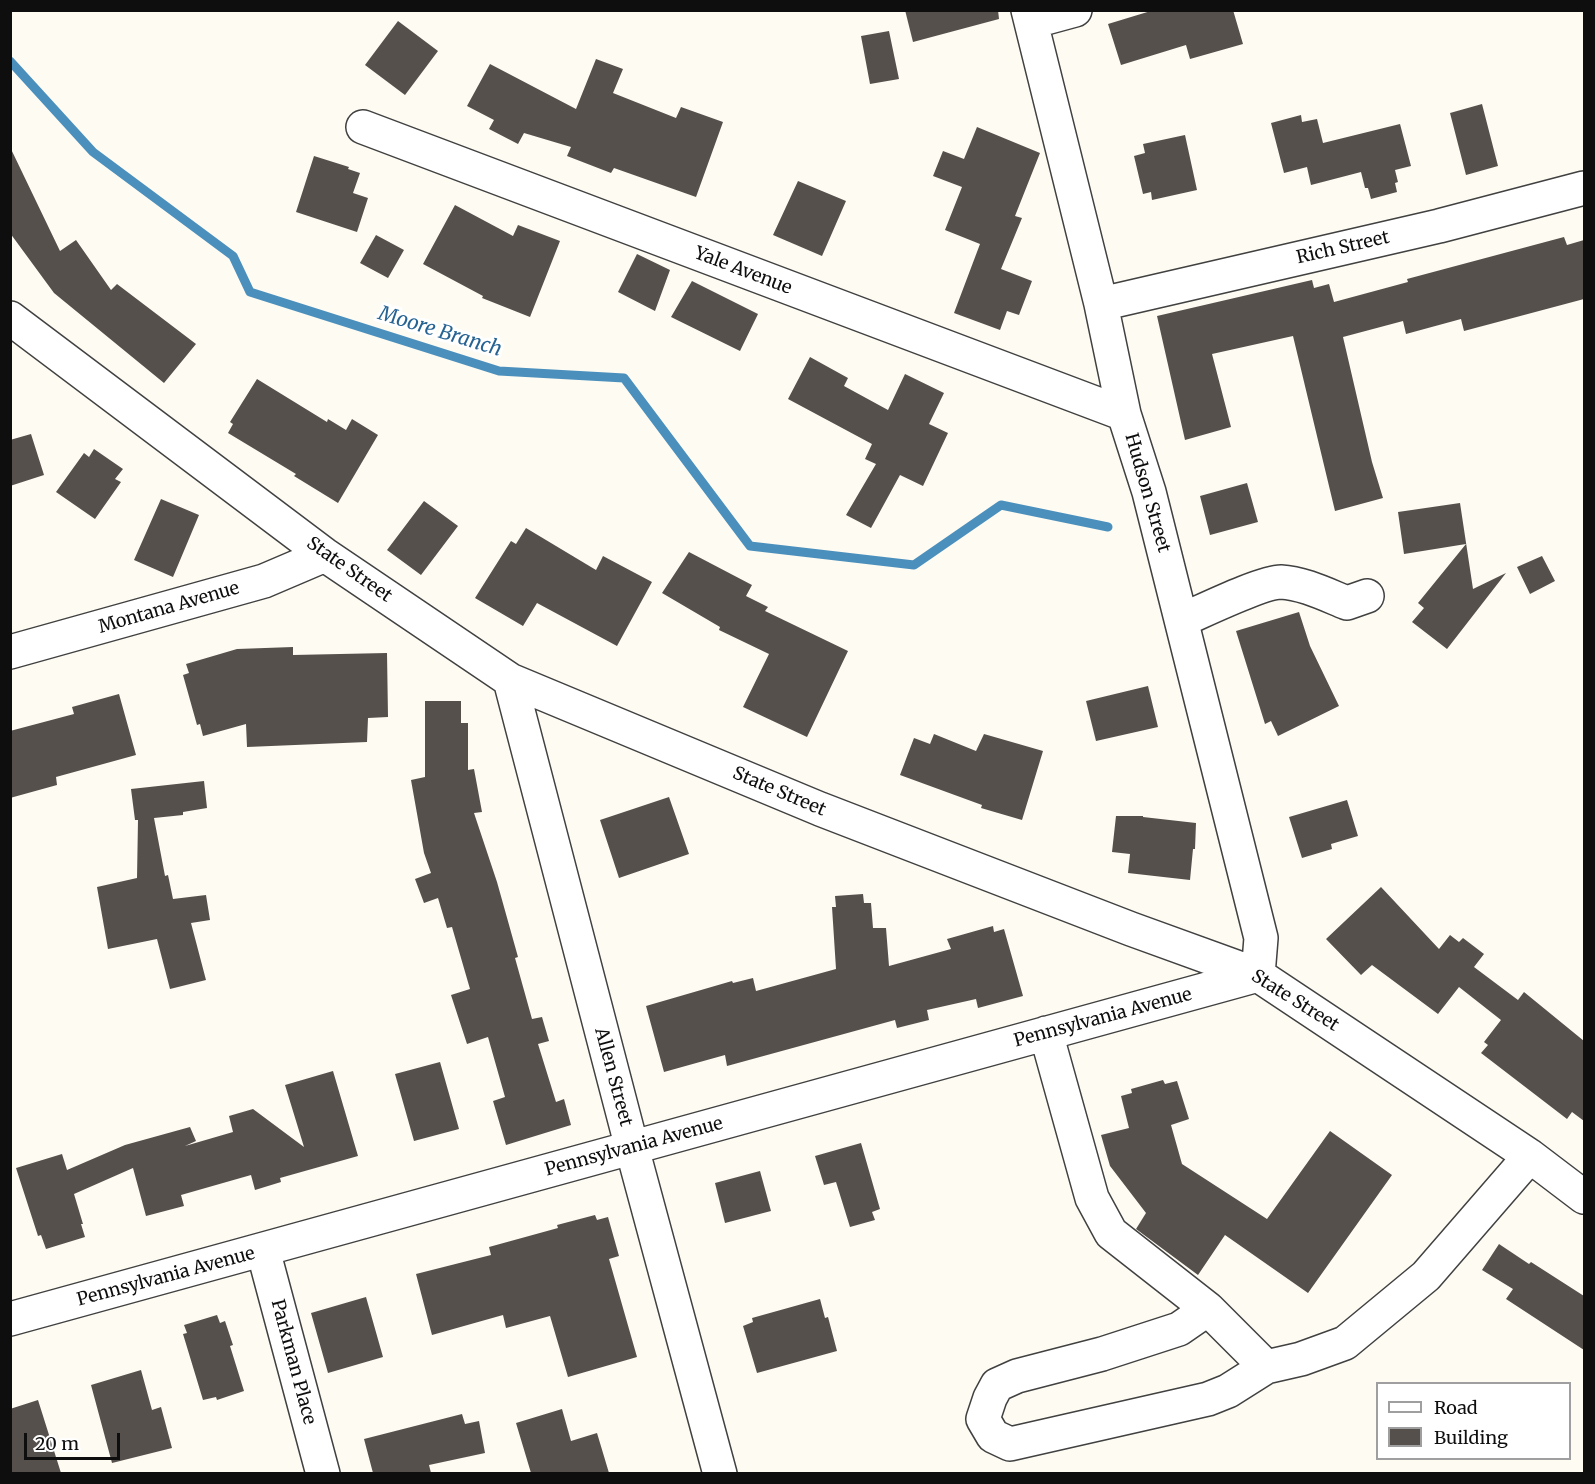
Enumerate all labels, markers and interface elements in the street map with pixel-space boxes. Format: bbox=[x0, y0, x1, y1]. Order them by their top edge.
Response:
street label: Rich Street bbox=[1294, 227, 1392, 269]
street label: Yale Avenue bbox=[691, 243, 795, 299]
water label: Moore Branch bbox=[375, 302, 505, 362]
street label: Hudson Street bbox=[1120, 431, 1174, 555]
street label: State Street bbox=[302, 533, 396, 607]
street label: Montana Avenue bbox=[96, 578, 242, 638]
street label: State Street bbox=[729, 763, 829, 821]
street label: State Street bbox=[1247, 966, 1343, 1036]
street label: Pennsylvania Avenue bbox=[1012, 984, 1194, 1052]
street label: Allen Street bbox=[589, 1025, 637, 1129]
street label: Pennsylvania Avenue bbox=[543, 1113, 725, 1181]
street label: Pennsylvania Avenue bbox=[75, 1243, 257, 1311]
street label: Parkman Place bbox=[266, 1297, 320, 1427]
legend bbox=[1376, 1382, 1571, 1460]
text: Road bbox=[1434, 1396, 1478, 1419]
scale bar bbox=[27, 1421, 123, 1459]
text: Building bbox=[1434, 1426, 1508, 1449]
text: 20 m bbox=[35, 1432, 79, 1455]

